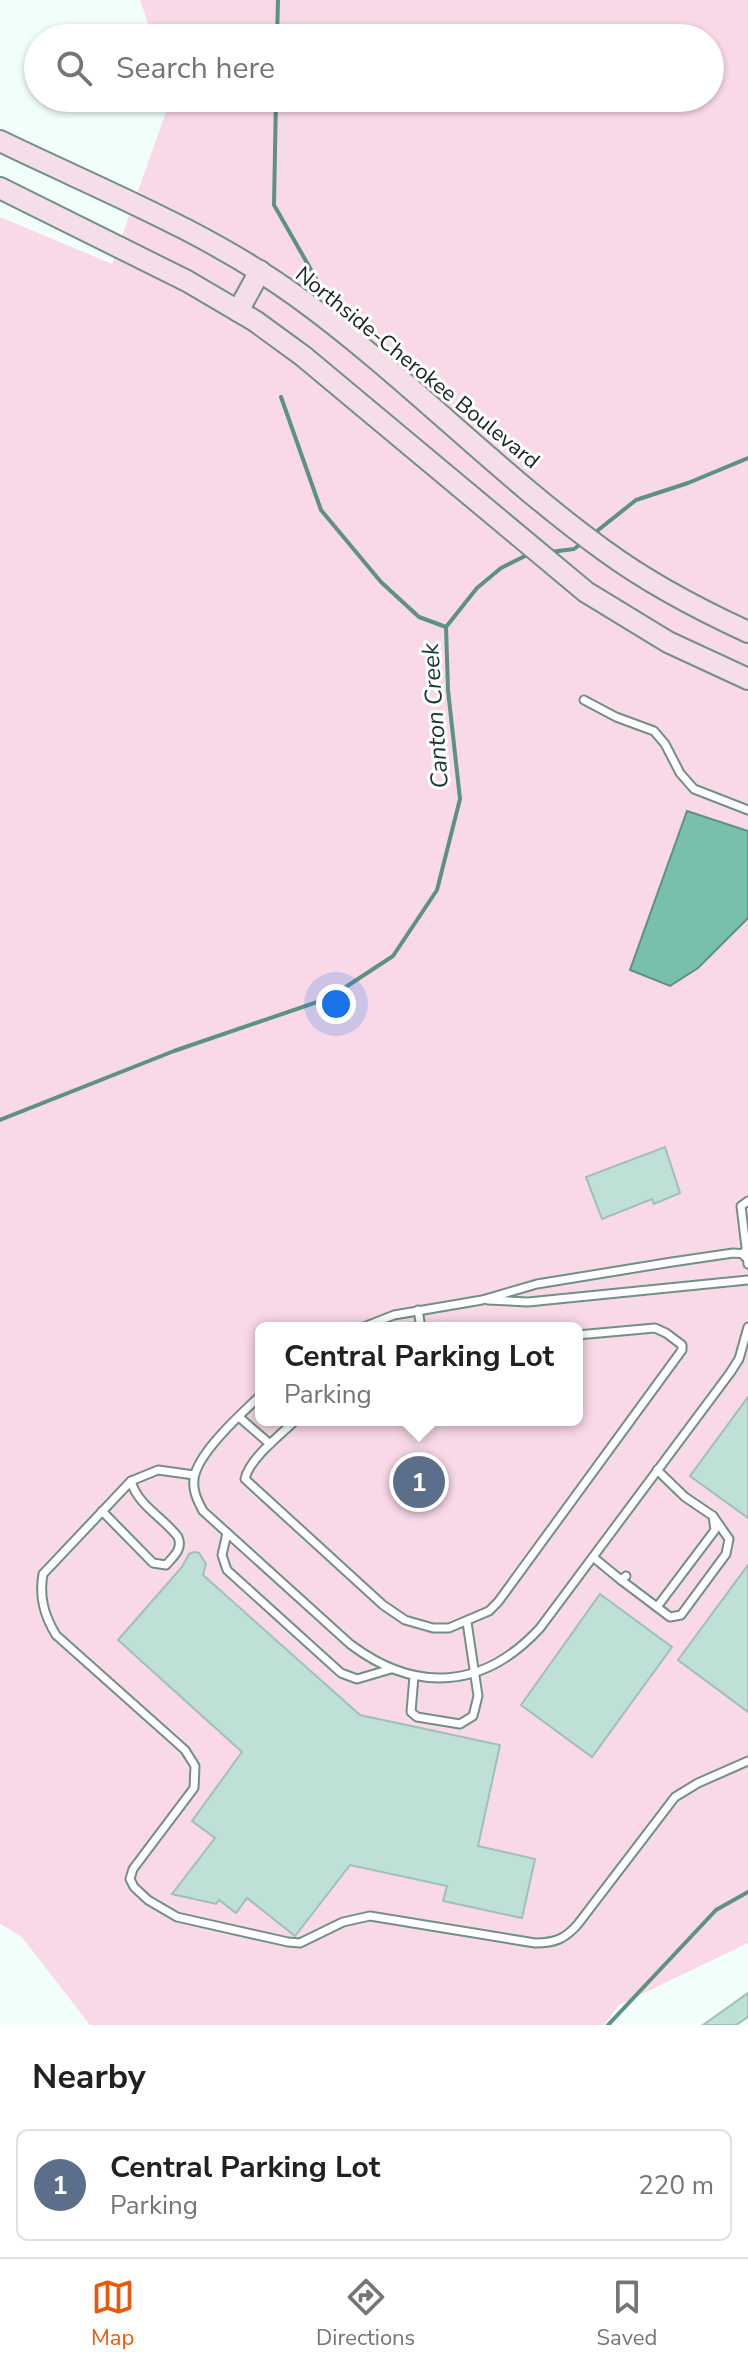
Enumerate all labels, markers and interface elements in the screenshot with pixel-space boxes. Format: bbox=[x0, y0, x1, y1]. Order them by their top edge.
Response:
search box bbox=[24, 24, 724, 112]
icon: search bbox=[52, 46, 96, 90]
text: Search here bbox=[116, 48, 275, 89]
street label: Northside-Cherokee Boulevard bbox=[289, 260, 546, 476]
water label: Canton Creek bbox=[414, 641, 456, 790]
your location bbox=[316, 984, 356, 1024]
popup bbox=[255, 1322, 583, 1426]
text: Central Parking Lot bbox=[284, 1336, 554, 1377]
text: Parking bbox=[284, 1377, 372, 1412]
pin: 1 bbox=[393, 1452, 445, 1512]
text: Nearby bbox=[32, 2054, 146, 2100]
text: Central Parking Lot bbox=[110, 2147, 380, 2188]
text: 1 bbox=[52, 2168, 68, 2203]
text: 220 m bbox=[638, 2168, 714, 2203]
text: Parking bbox=[110, 2188, 198, 2223]
tab: Map bbox=[91, 2275, 135, 2353]
tab: Directions bbox=[316, 2275, 415, 2353]
tab: Saved bbox=[597, 2275, 657, 2353]

